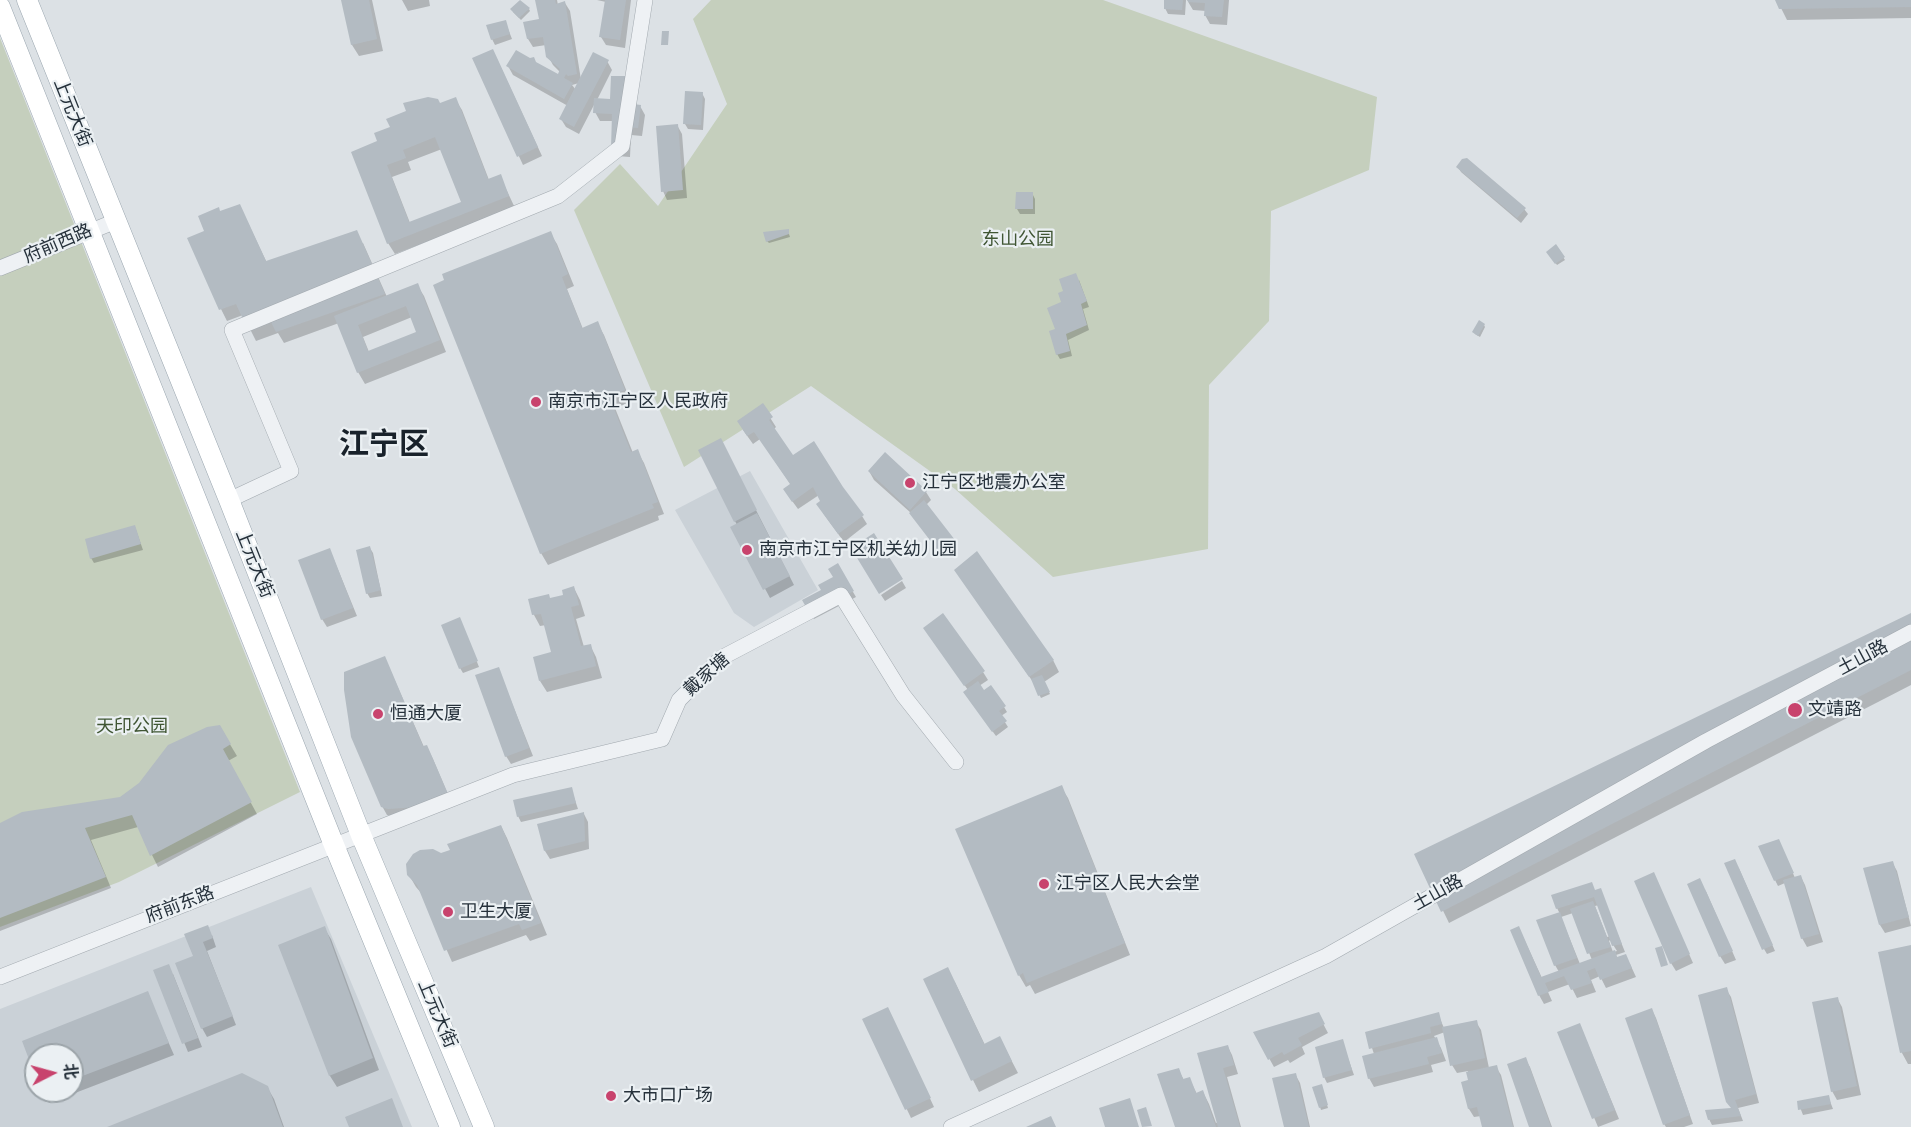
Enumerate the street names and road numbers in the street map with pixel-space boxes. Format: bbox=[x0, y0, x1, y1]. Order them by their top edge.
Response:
street label: 上元大街 bbox=[49, 76, 95, 150]
street label: 府前西路 bbox=[21, 220, 95, 268]
street label: 上元大街 bbox=[231, 527, 277, 601]
street label: 土山路 bbox=[1834, 636, 1892, 680]
street label: 戴家塘 bbox=[680, 649, 734, 701]
street label: 土山路 bbox=[1409, 870, 1467, 916]
street label: 府前东路 bbox=[143, 882, 217, 928]
street label: 上元大街 bbox=[413, 977, 461, 1051]

